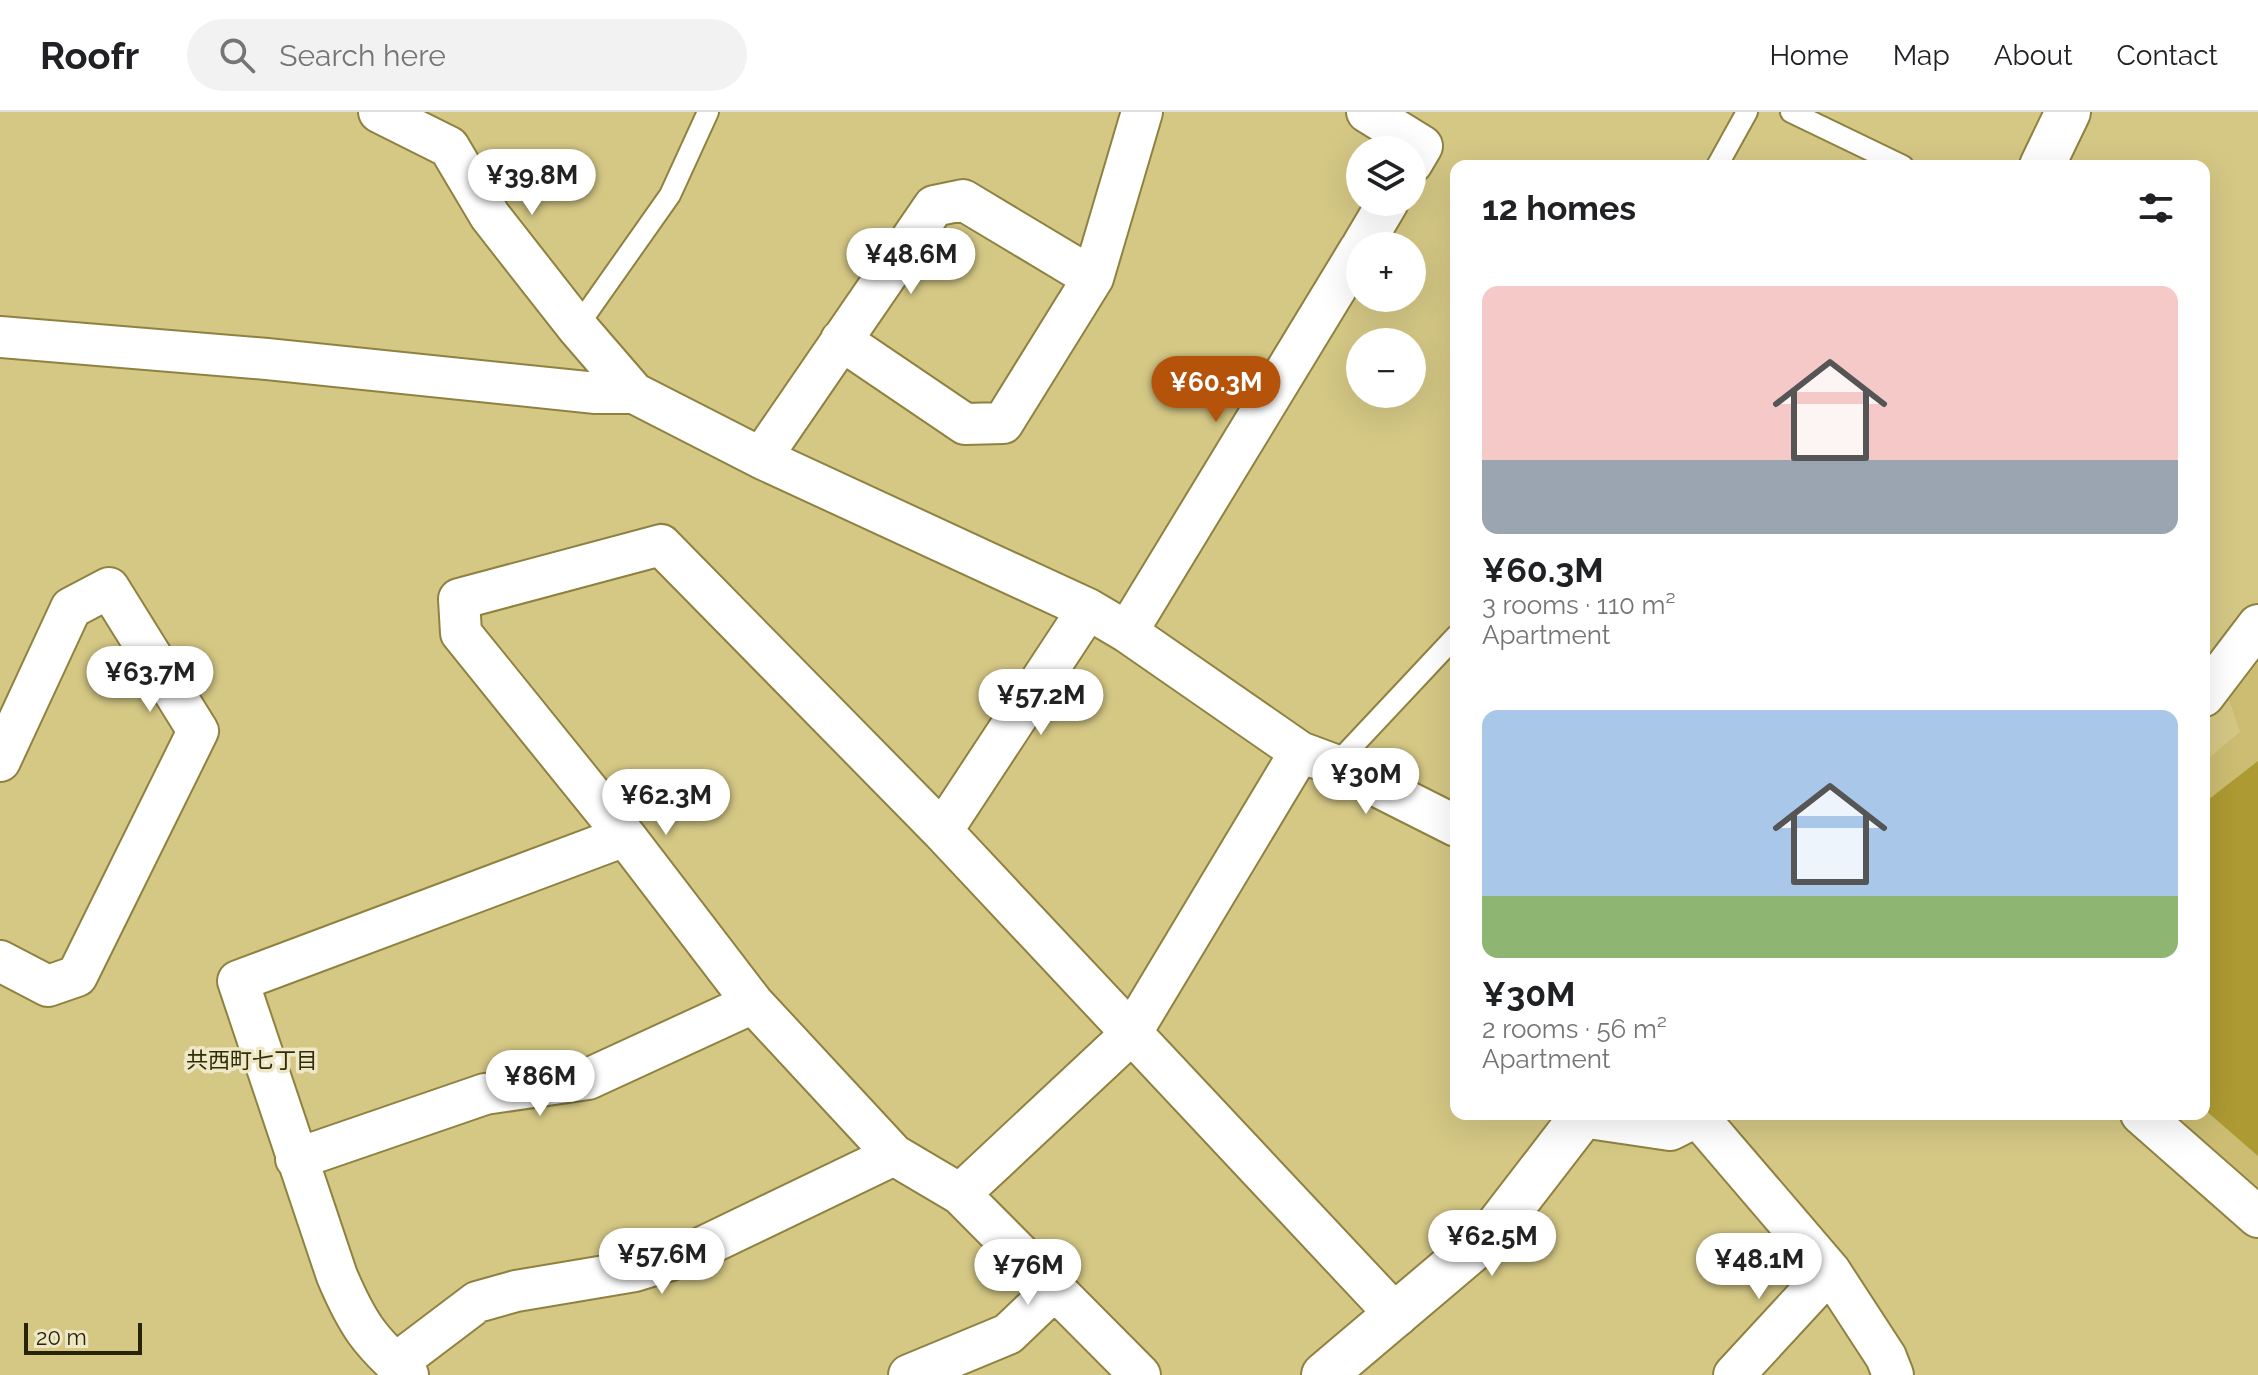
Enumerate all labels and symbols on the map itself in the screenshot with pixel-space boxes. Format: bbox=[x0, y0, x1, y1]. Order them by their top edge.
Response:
pin: ¥39.8M bbox=[467, 149, 597, 217]
pin: ¥48.6M bbox=[846, 228, 976, 296]
pin: ¥60.3M bbox=[1151, 356, 1281, 424]
pin: ¥63.7M bbox=[85, 646, 215, 714]
pin: ¥57.2M bbox=[976, 669, 1106, 737]
pin: ¥30M bbox=[1319, 748, 1413, 816]
pin: ¥62.3M bbox=[601, 769, 731, 837]
district label: 共西町七丁目 bbox=[186, 1047, 318, 1073]
pin: ¥86M bbox=[493, 1050, 587, 1118]
pin: ¥62.5M bbox=[1427, 1210, 1557, 1278]
pin: ¥57.6M bbox=[597, 1228, 727, 1296]
pin: ¥48.1M bbox=[1694, 1233, 1824, 1301]
pin: ¥76M bbox=[981, 1239, 1075, 1307]
scale bar bbox=[24, 1319, 142, 1355]

